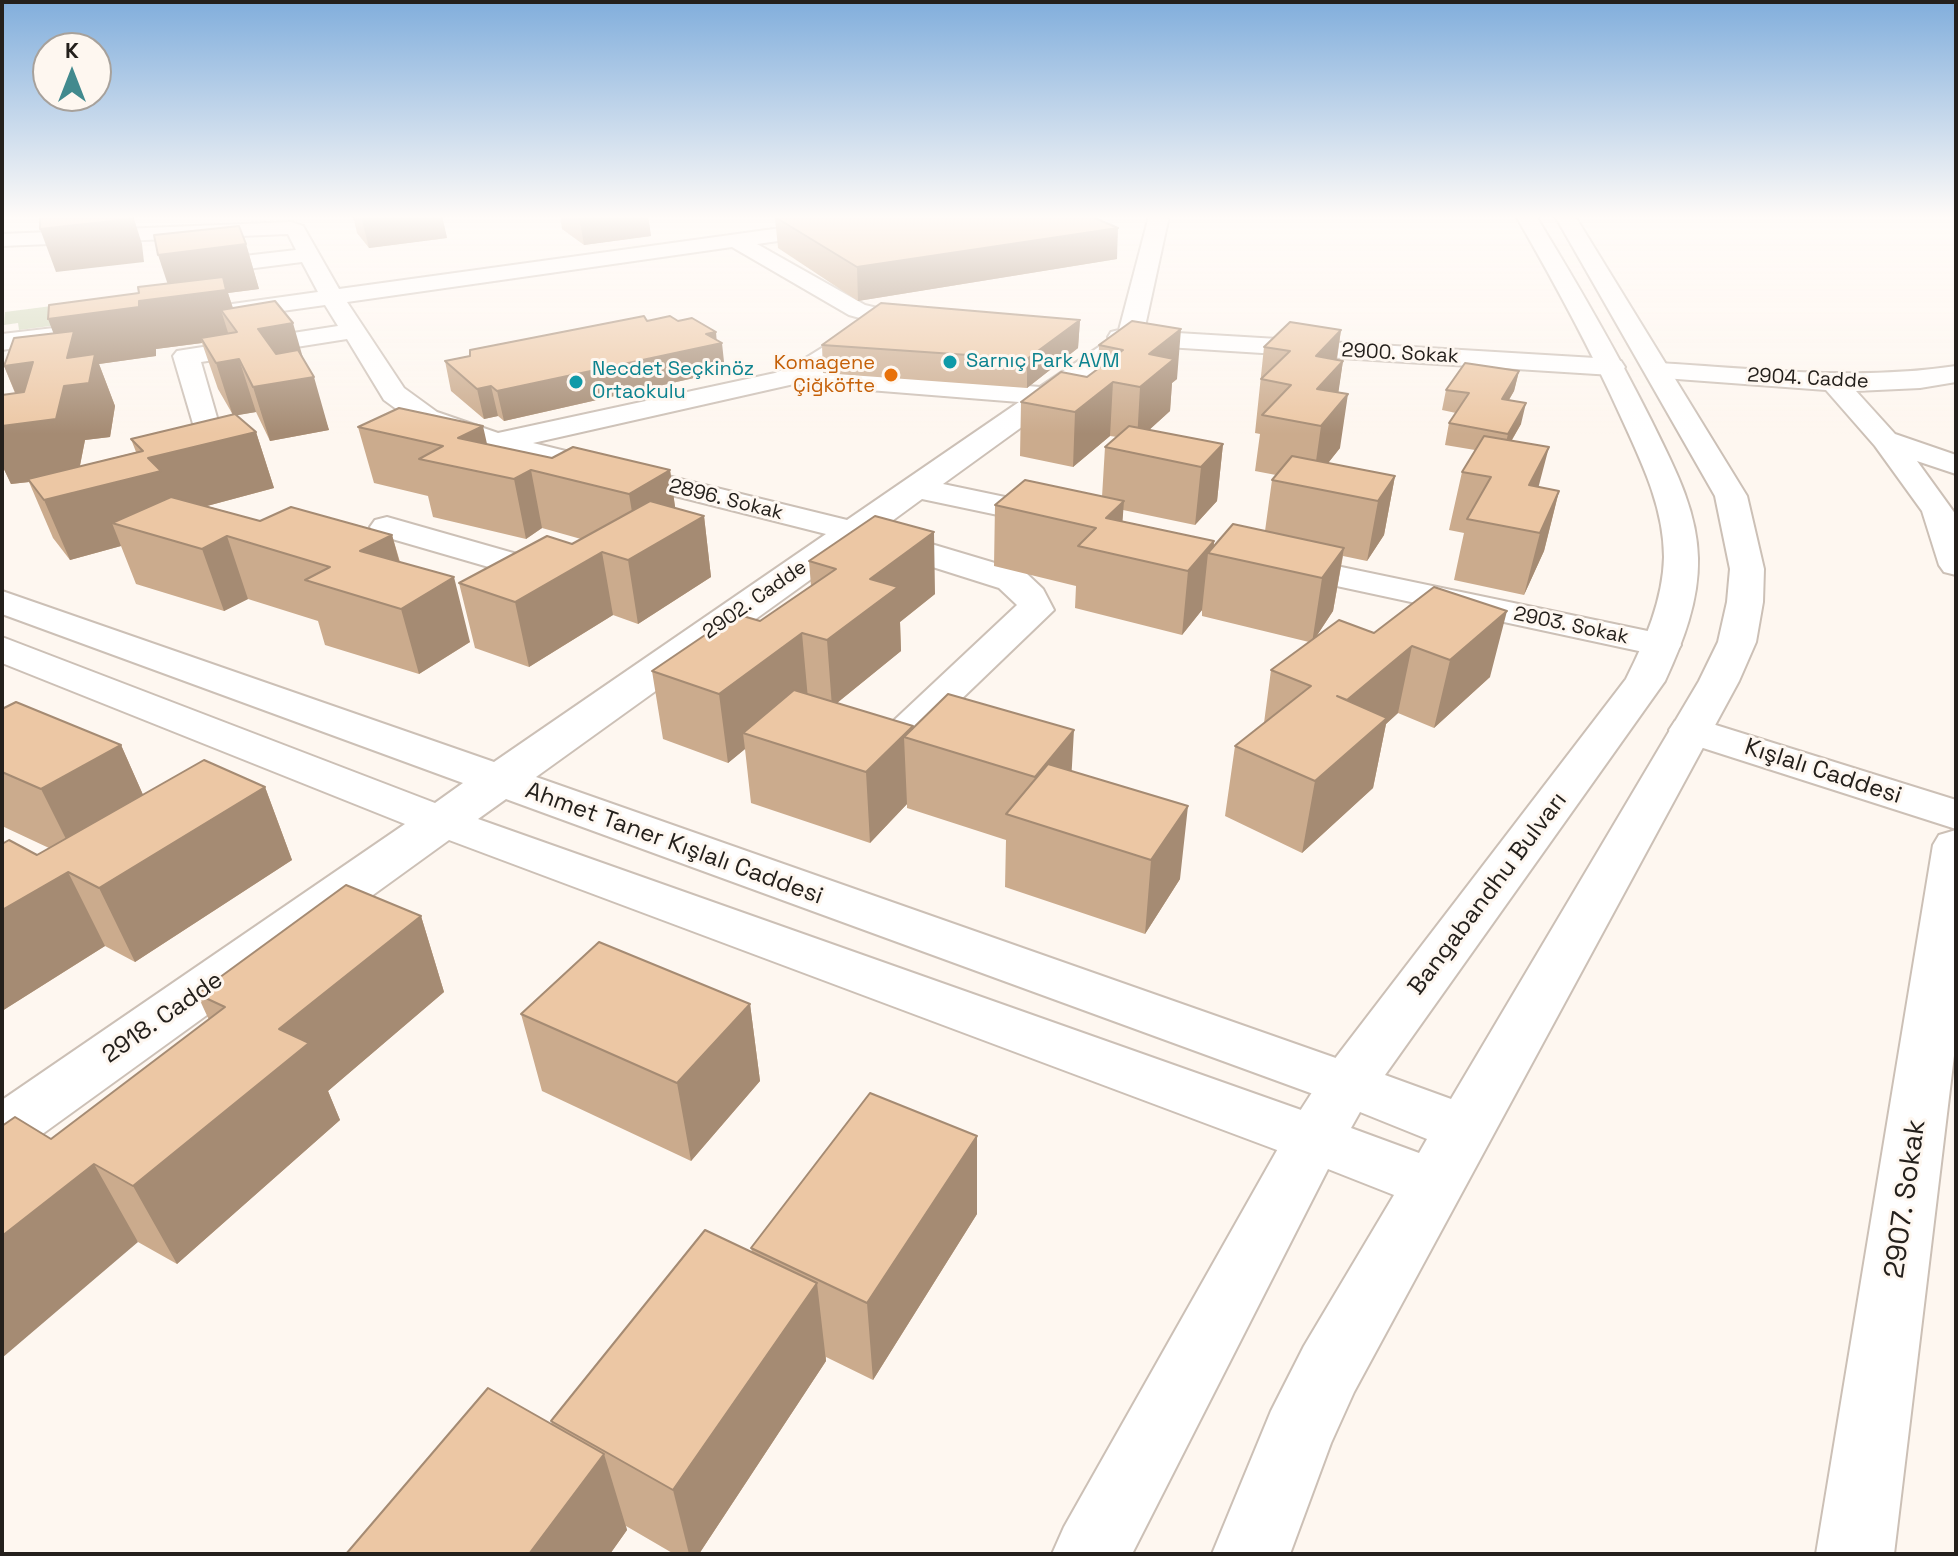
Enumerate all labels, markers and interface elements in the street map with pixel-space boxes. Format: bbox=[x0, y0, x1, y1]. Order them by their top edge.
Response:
north arrow bbox=[32, 32, 112, 112]
text: K bbox=[65, 36, 79, 64]
street label: 2900. Sokak bbox=[1341, 339, 1459, 369]
place label: Sarnıç Park AVM bbox=[966, 350, 1120, 374]
place label: Komagene Çiğköfte bbox=[774, 352, 875, 399]
marker: Sarnıç Park AVM bbox=[941, 353, 959, 371]
place label: Necdet Seçkinöz Ortaokulu bbox=[592, 358, 754, 405]
street label: 2904. Cadde bbox=[1747, 364, 1869, 394]
marker: Komagene Çiğköfte bbox=[882, 366, 900, 384]
marker: Necdet Seçkinöz Ortaokulu bbox=[567, 373, 585, 391]
street label: 2896. Sokak bbox=[667, 474, 785, 526]
street label: 2902. Cadde bbox=[699, 555, 811, 645]
street label: 2903. Sokak bbox=[1511, 602, 1631, 650]
street label: Kışlalı Caddesi bbox=[1741, 733, 1905, 811]
street label: Ahmet Taner Kışlalı Caddesi bbox=[521, 777, 827, 911]
street label: Bangabandhu Bulvarı bbox=[1402, 787, 1574, 1001]
street label: 2918. Cadde bbox=[97, 966, 229, 1070]
street label: 2907. Sokak bbox=[1878, 1117, 1934, 1281]

